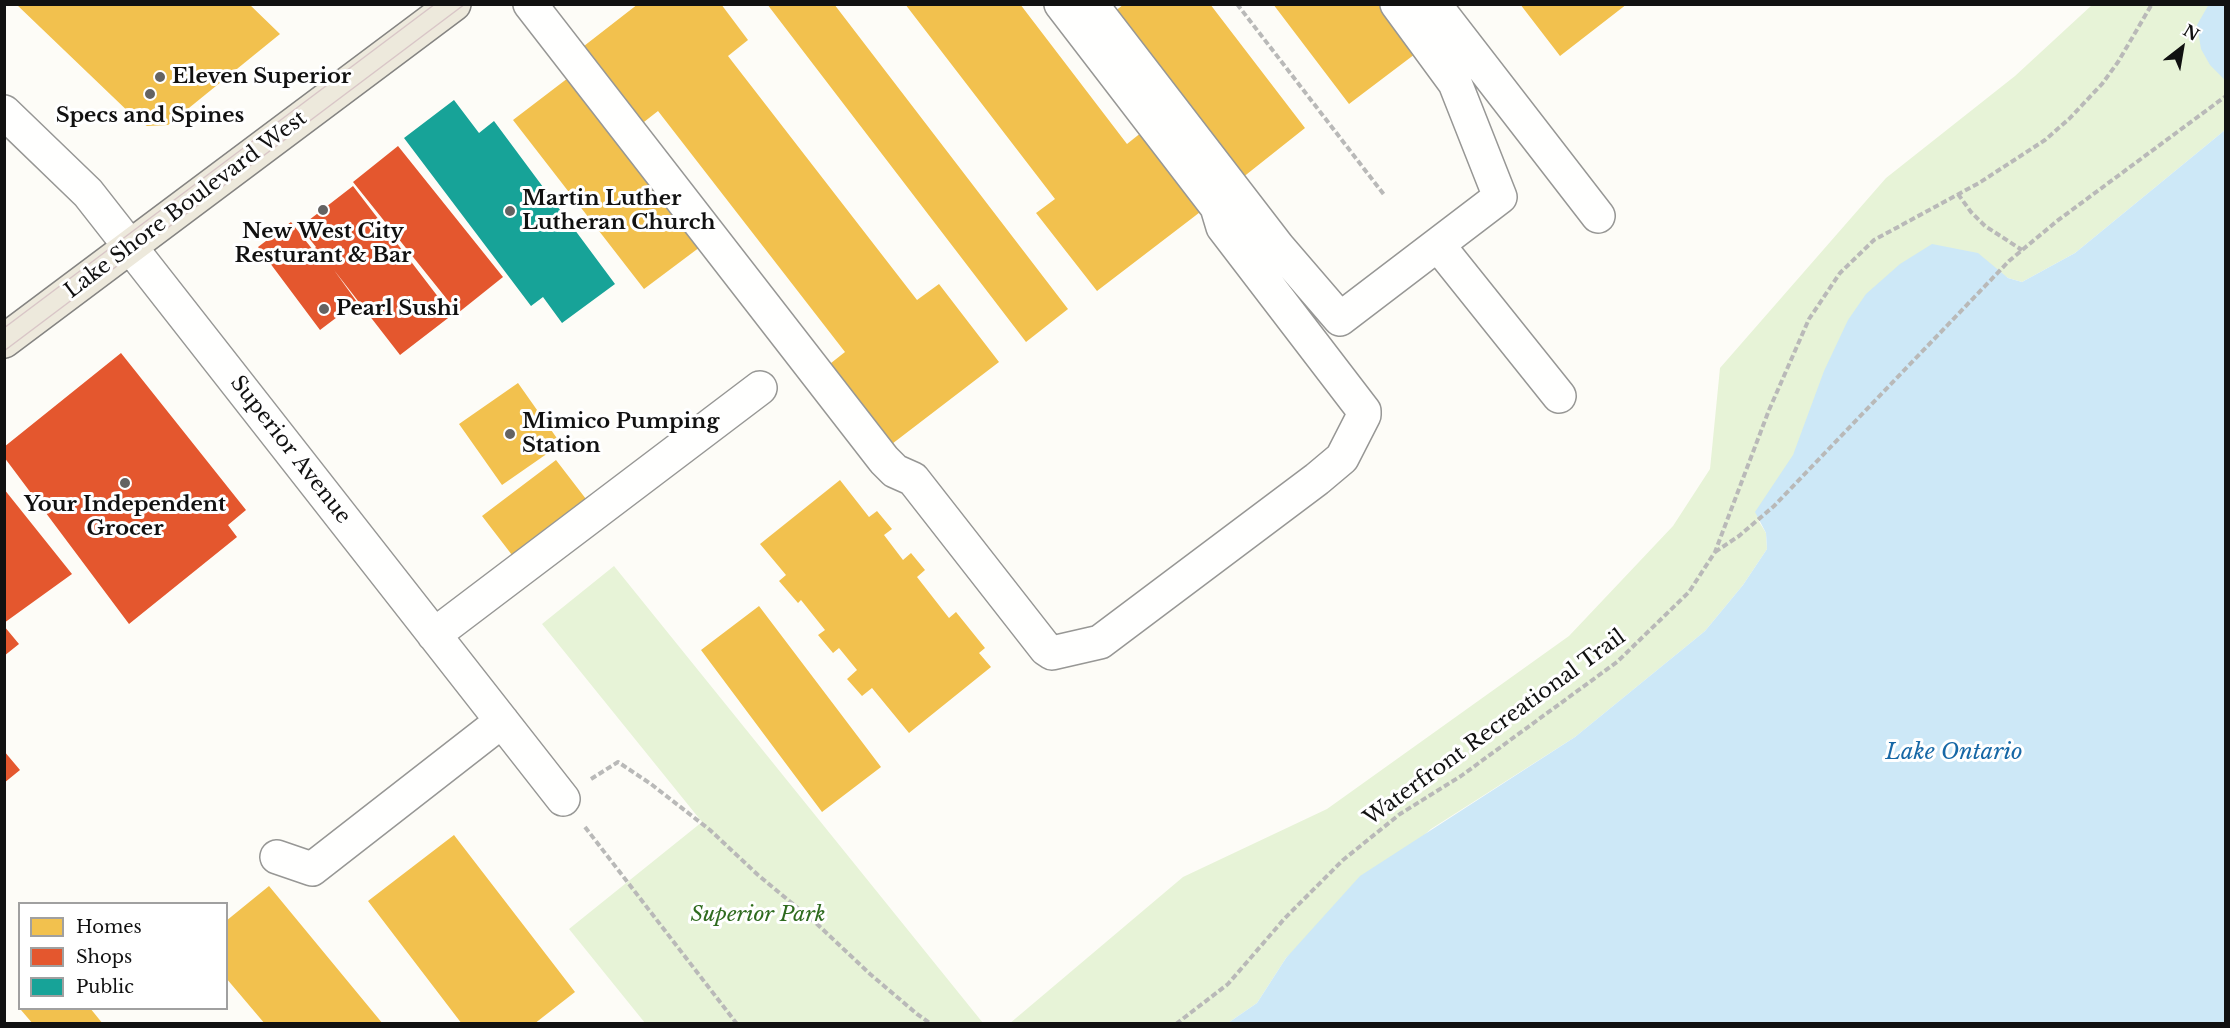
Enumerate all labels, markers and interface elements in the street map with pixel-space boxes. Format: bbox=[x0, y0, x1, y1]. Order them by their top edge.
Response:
north arrow bbox=[2152, 18, 2212, 78]
text: N bbox=[2180, 20, 2203, 45]
place label: Eleven Superior bbox=[172, 64, 351, 90]
marker: Eleven Superior bbox=[153, 70, 167, 84]
marker: Specs and Spines bbox=[143, 87, 157, 101]
place label: Specs and Spines bbox=[56, 103, 244, 129]
street label: Lake Shore Boulevard West bbox=[60, 106, 312, 304]
place label: Martin Luther Lutheran Church bbox=[522, 186, 716, 236]
marker: New West City Resturant & Bar bbox=[316, 203, 330, 217]
marker: Martin Luther Lutheran Church bbox=[503, 204, 517, 218]
place label: New West City Resturant & Bar bbox=[235, 219, 411, 269]
place label: Pearl Sushi bbox=[336, 296, 459, 322]
marker: Pearl Sushi bbox=[317, 302, 331, 316]
street label: Superior Avenue bbox=[224, 371, 356, 529]
place label: Mimico Pumping Station bbox=[522, 409, 719, 459]
marker: Mimico Pumping Station bbox=[503, 427, 517, 441]
marker: Your Independent Grocer bbox=[118, 476, 132, 490]
place label: Your Independent Grocer bbox=[24, 492, 226, 542]
street label: Waterfront Recreational Trail bbox=[1359, 625, 1631, 831]
water label: Lake Ontario bbox=[1886, 740, 2022, 766]
legend bbox=[18, 902, 228, 1010]
park label: Superior Park bbox=[690, 902, 826, 928]
text: Homes bbox=[76, 916, 142, 938]
text: Shops bbox=[76, 946, 132, 968]
text: Public bbox=[76, 976, 134, 998]

